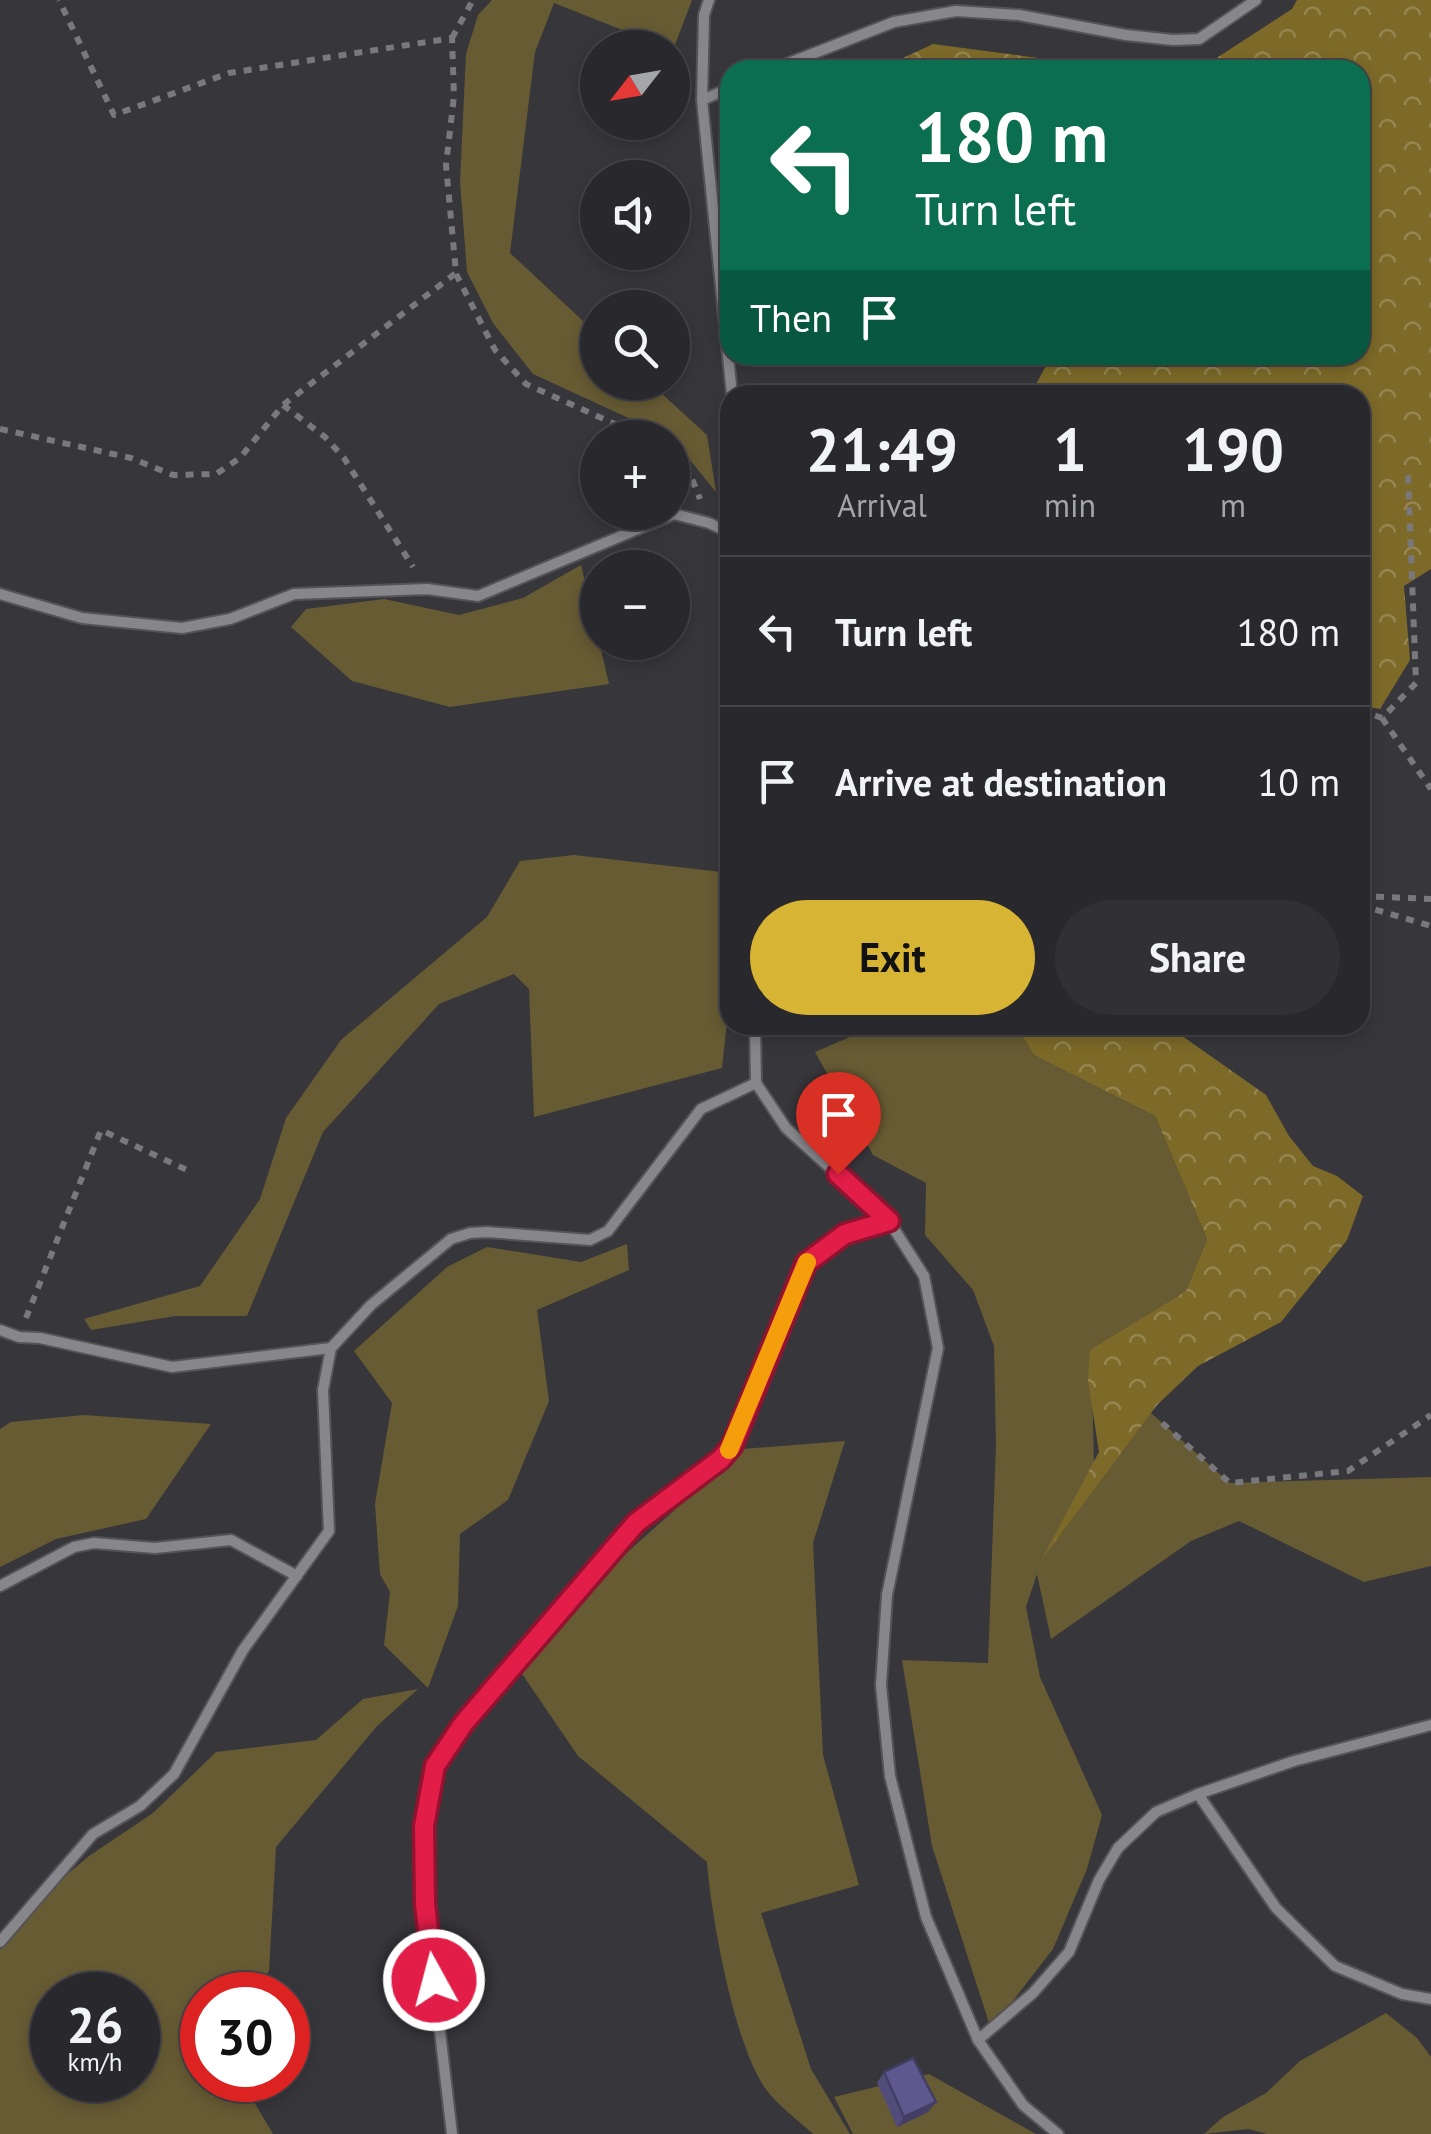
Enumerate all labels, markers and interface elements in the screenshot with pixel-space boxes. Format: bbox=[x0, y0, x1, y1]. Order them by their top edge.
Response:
north arrow bbox=[580, 30, 690, 140]
map controls bbox=[580, 30, 690, 660]
text: 180 m bbox=[915, 91, 1108, 181]
icon: left bbox=[750, 100, 880, 230]
button: sound bbox=[580, 160, 690, 270]
text: Turn left bbox=[915, 179, 1076, 237]
button: search bbox=[580, 290, 690, 400]
icon: arrive bbox=[852, 290, 907, 345]
text: Then bbox=[750, 293, 832, 342]
text: 21:49 bbox=[806, 410, 958, 488]
text: 1 bbox=[1053, 410, 1087, 488]
text: 190 bbox=[1182, 410, 1284, 488]
button: + bbox=[580, 420, 690, 530]
text: Arrival bbox=[837, 484, 927, 526]
text: min bbox=[1044, 484, 1096, 526]
text: m bbox=[1220, 484, 1246, 526]
button: − bbox=[580, 550, 690, 660]
icon: left bbox=[750, 604, 805, 659]
text: Turn left bbox=[835, 607, 972, 656]
text: 180 m bbox=[1237, 607, 1340, 656]
icon: arrive bbox=[750, 754, 805, 809]
text: Arrive at destination bbox=[835, 757, 1167, 806]
text: 10 m bbox=[1258, 757, 1340, 806]
button: Exit bbox=[750, 900, 1035, 1015]
button: Share bbox=[1055, 900, 1340, 1015]
pin bbox=[796, 1072, 881, 1175]
icon: arrive bbox=[811, 1087, 866, 1142]
position arrow bbox=[382, 1928, 486, 2032]
speed limit sign: 30 bbox=[180, 1972, 310, 2102]
text: 26 bbox=[67, 1992, 123, 2057]
text: km/h bbox=[68, 2046, 122, 2078]

